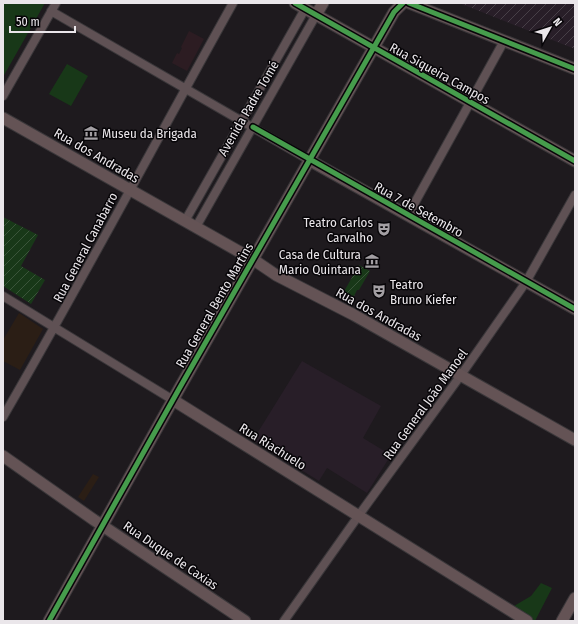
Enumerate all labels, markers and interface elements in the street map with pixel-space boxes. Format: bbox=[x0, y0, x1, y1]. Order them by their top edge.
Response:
scale bar bbox=[10, 8, 75, 34]
north arrow bbox=[530, 8, 570, 48]
text: 50 m bbox=[16, 15, 40, 29]
text: N bbox=[550, 15, 565, 29]
street label: Rua Siqueira Campos bbox=[387, 40, 493, 107]
street label: Avenida Padre Tomé bbox=[215, 58, 282, 158]
street label: Rua dos Andradas bbox=[52, 125, 142, 186]
museum icon: Museu da Brigada bbox=[83, 125, 99, 141]
place label: Museu da Brigada bbox=[102, 126, 197, 141]
street label: Rua 7 de Setembro bbox=[372, 179, 466, 240]
street label: Rua General Canabarro bbox=[50, 190, 121, 305]
place label: Teatro Carlos Carvalho bbox=[304, 215, 373, 245]
theatre icon: Teatro Carlos Carvalho bbox=[376, 221, 392, 237]
street label: Rua General Bento Martins bbox=[173, 240, 257, 370]
place label: Casa de Cultura Mario Quintana bbox=[279, 247, 361, 277]
museum icon: Casa de Cultura Mario Quintana bbox=[364, 253, 380, 269]
place label: Teatro Bruno Kiefer bbox=[390, 277, 457, 307]
theatre icon: Teatro Bruno Kiefer bbox=[371, 283, 387, 299]
street label: Rua dos Andradas bbox=[333, 285, 425, 344]
street label: Rua General João Manoel bbox=[380, 346, 471, 463]
street label: Rua Riachuelo bbox=[237, 420, 309, 473]
street label: Rua Duque de Caxias bbox=[121, 518, 221, 593]

